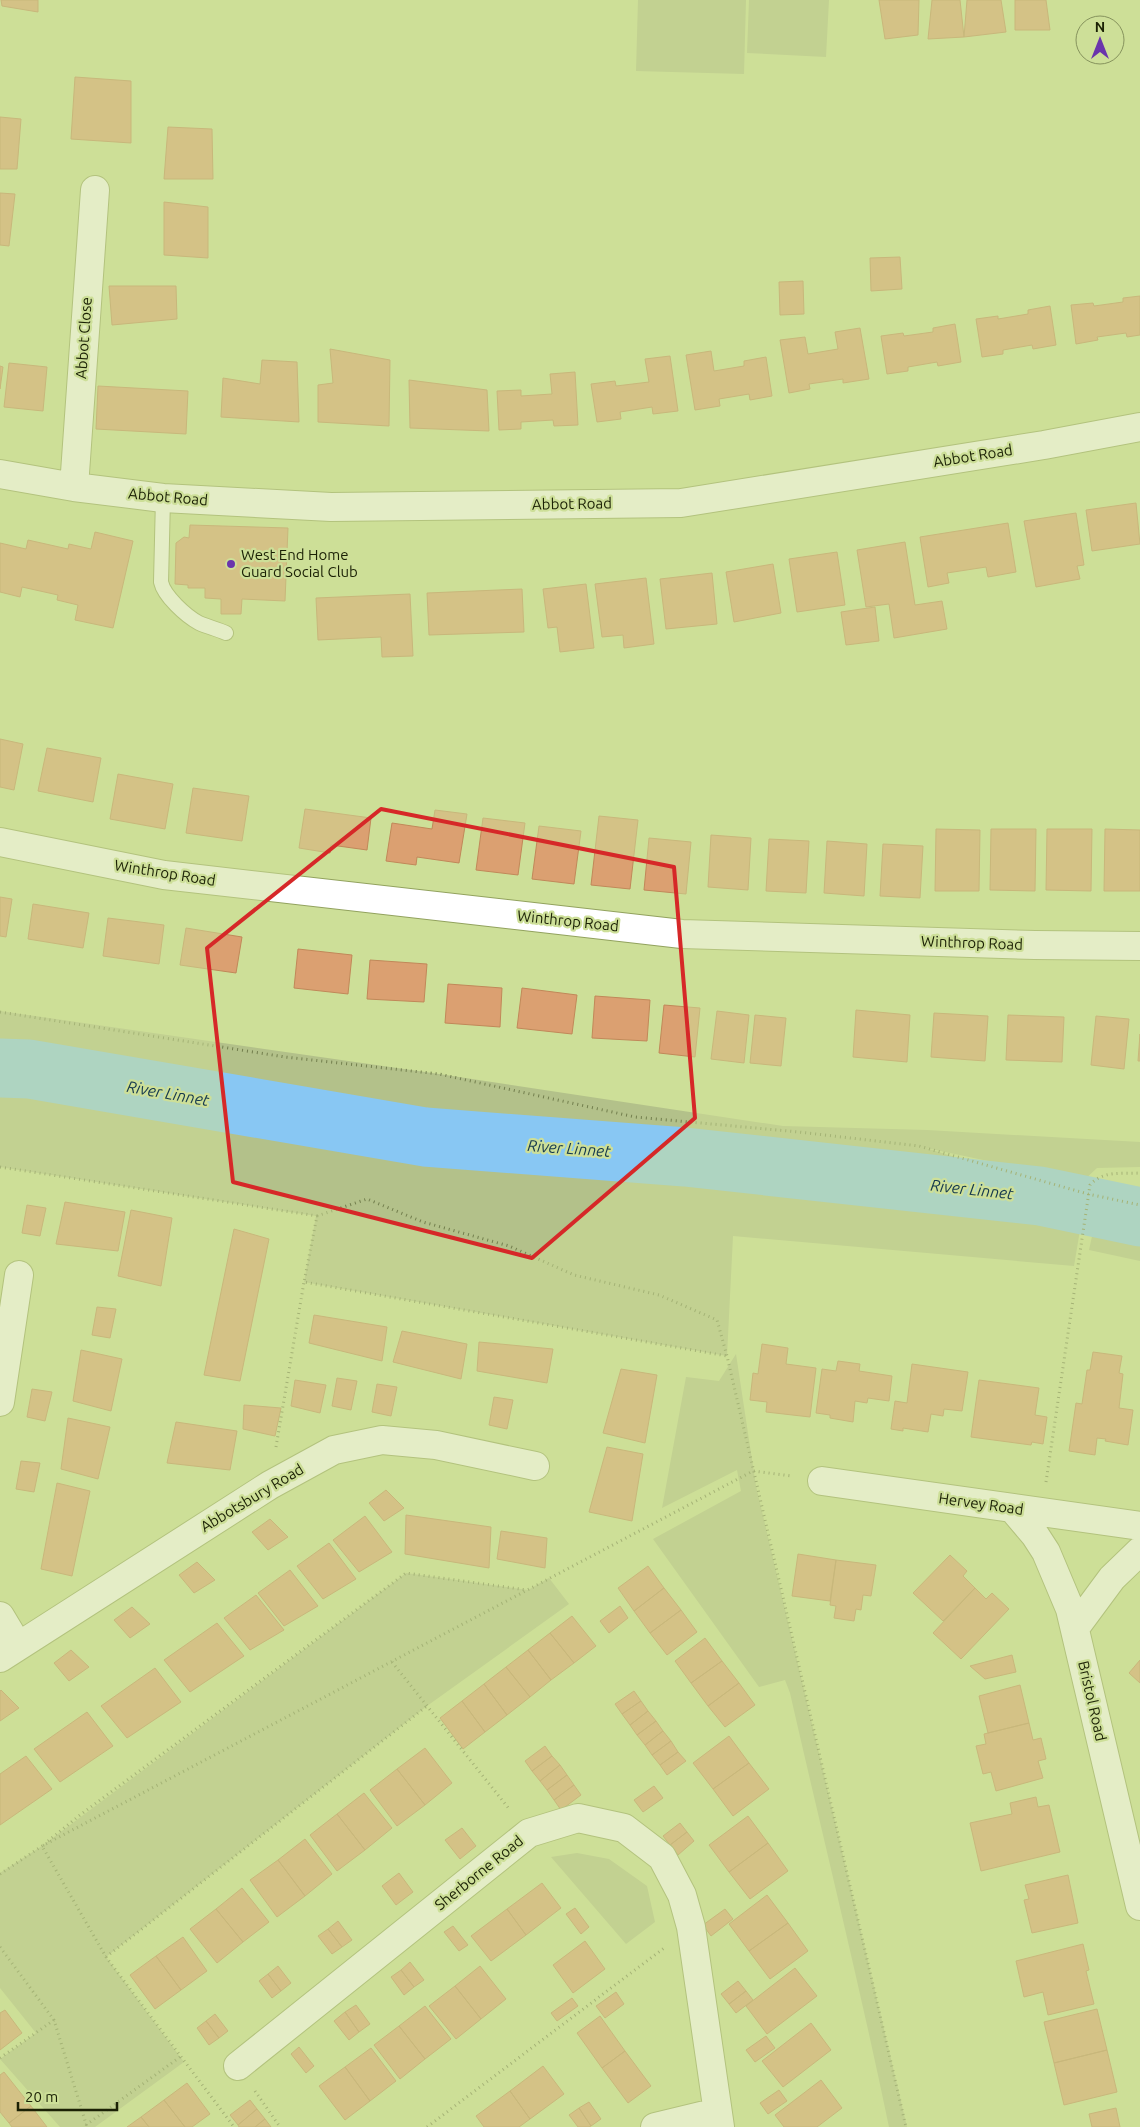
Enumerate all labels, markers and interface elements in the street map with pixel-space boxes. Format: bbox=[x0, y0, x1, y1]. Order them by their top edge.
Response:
north arrow bbox=[1075, 15, 1125, 65]
text: N bbox=[1095, 19, 1105, 35]
street label: Abbot Close bbox=[72, 296, 95, 380]
street label: Abbot Road bbox=[932, 441, 1014, 470]
street label: Abbot Road bbox=[127, 485, 209, 508]
street label: Abbot Road bbox=[532, 494, 612, 513]
place label: West End Home Guard Social Club bbox=[241, 546, 358, 580]
marker: West End Home Guard Social Club bbox=[225, 558, 237, 570]
street label: Winthrop Road bbox=[113, 856, 217, 889]
street label: Winthrop Road bbox=[516, 907, 620, 934]
street label: Winthrop Road bbox=[921, 932, 1023, 953]
water label: River Linnet bbox=[125, 1077, 211, 1109]
water label: River Linnet bbox=[527, 1136, 612, 1160]
water label: River Linnet bbox=[930, 1176, 1015, 1202]
street label: Abbotsbury Road bbox=[197, 1460, 306, 1535]
street label: Hervey Road bbox=[938, 1489, 1025, 1518]
street label: Bristol Road bbox=[1075, 1659, 1110, 1743]
street label: Sherborne Road bbox=[431, 1832, 526, 1913]
scale bar bbox=[18, 2080, 116, 2112]
text: 20 m bbox=[25, 2088, 58, 2105]

